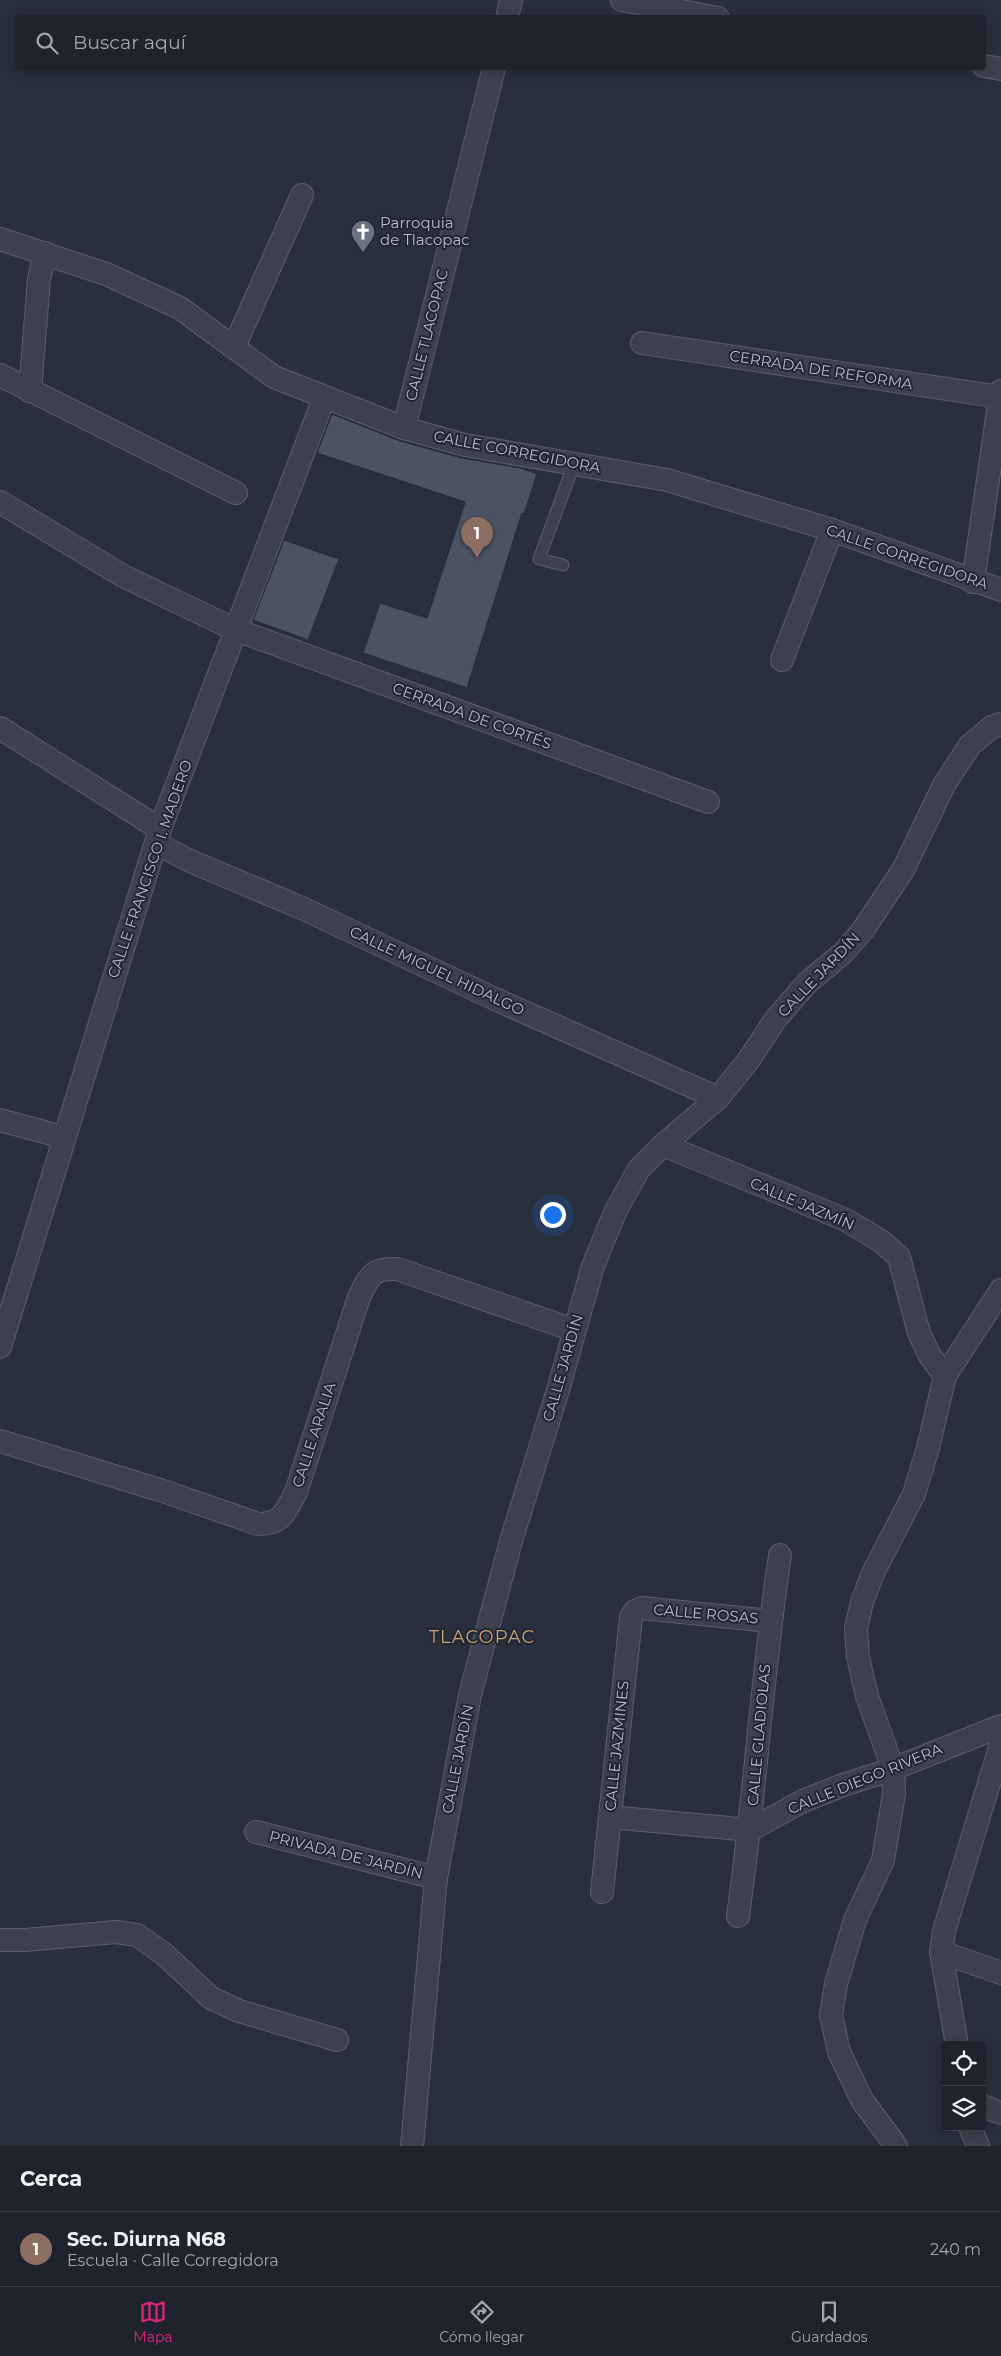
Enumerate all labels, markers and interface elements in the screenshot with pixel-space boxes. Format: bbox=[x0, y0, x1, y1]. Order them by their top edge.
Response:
search box bbox=[15, 15, 986, 70]
icon: search bbox=[33, 29, 61, 57]
text: Buscar aquí bbox=[73, 31, 186, 54]
place label: Parroquia de Tlacopac bbox=[380, 213, 470, 249]
church icon: Parroquia de Tlacopac bbox=[350, 219, 376, 253]
street label: CALLE TLACOPAC bbox=[401, 267, 452, 403]
street label: CERRADA DE REFORMA bbox=[728, 346, 914, 393]
street label: CALLE CORREGIDORA bbox=[432, 426, 603, 477]
pin: 1 bbox=[461, 517, 493, 558]
street label: CALLE CORREGIDORA bbox=[824, 520, 991, 593]
street label: CERRADA DE CORTÉS bbox=[390, 678, 554, 753]
street label: CALLE FRANCISCO I. MADERO bbox=[103, 757, 196, 981]
street label: CALLE MIGUEL HIDALGO bbox=[347, 922, 528, 1019]
street label: CALLE JARDÍN bbox=[773, 928, 864, 1021]
street label: CALLE JAZMÍN bbox=[747, 1173, 857, 1234]
your location bbox=[540, 1202, 566, 1228]
street label: CALLE JARDÍN bbox=[538, 1312, 587, 1424]
street label: CALLE ARALIA bbox=[288, 1380, 340, 1490]
street label: CALLE ROSAS bbox=[653, 1599, 759, 1628]
district label: TLACOPAC bbox=[429, 1626, 535, 1648]
street label: CALLE GLADIOLAS bbox=[743, 1663, 774, 1807]
street label: CALLE JAZMINES bbox=[600, 1680, 633, 1812]
street label: CALLE JARDÍN bbox=[438, 1703, 477, 1815]
street label: CALLE DIEGO RIVERA bbox=[785, 1739, 945, 1818]
street label: PRIVADA DE JARDÍN bbox=[267, 1826, 425, 1883]
map controls bbox=[941, 2041, 986, 2131]
button: locate bbox=[941, 2041, 986, 2086]
button: layers bbox=[941, 2086, 986, 2131]
text: Cerca bbox=[20, 2166, 82, 2191]
text: Sec. Diurna N68 bbox=[67, 2228, 226, 2251]
text: 1 bbox=[33, 2240, 39, 2259]
text: 240 m bbox=[930, 2240, 981, 2259]
text: Escuela · Calle Corregidora bbox=[67, 2251, 279, 2270]
tab: Mapa bbox=[133, 2298, 173, 2346]
tab: Cómo llegar bbox=[439, 2298, 524, 2346]
tab: Guardados bbox=[791, 2298, 868, 2346]

